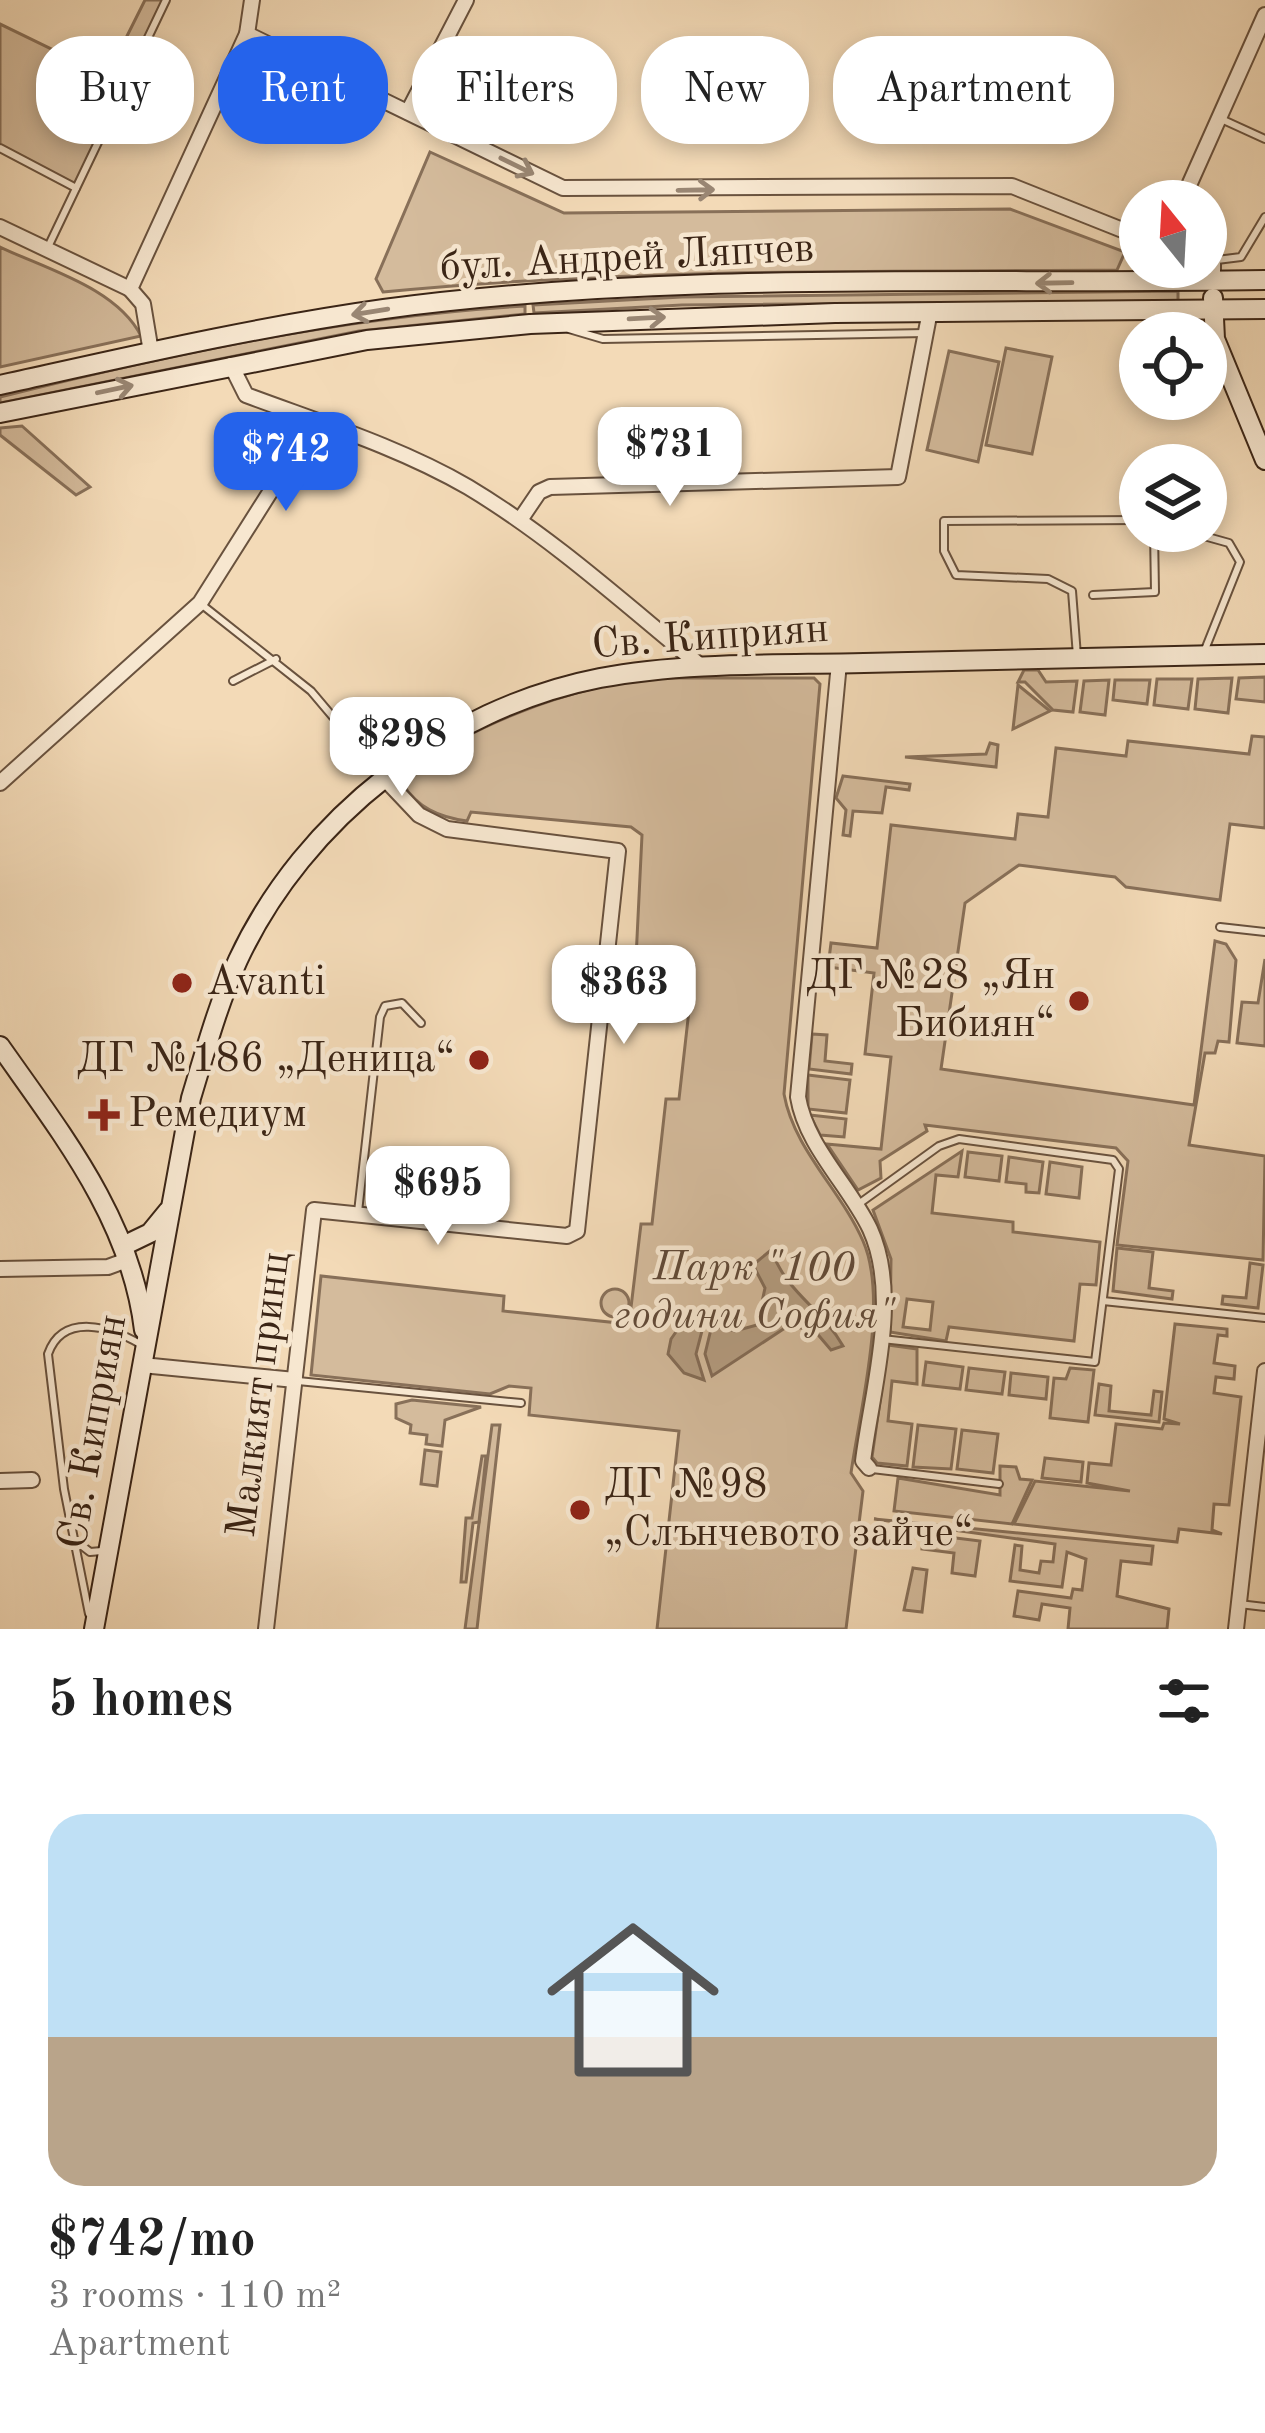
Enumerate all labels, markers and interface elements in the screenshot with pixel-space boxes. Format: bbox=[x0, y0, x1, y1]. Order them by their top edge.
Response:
chip: Buy bbox=[36, 36, 194, 144]
chip: Rent bbox=[218, 36, 388, 144]
chip: Filters bbox=[412, 36, 617, 144]
chip: New bbox=[641, 36, 809, 144]
chip: Apartment bbox=[833, 36, 1114, 144]
one-way arrow bbox=[498, 156, 534, 178]
one-way arrow bbox=[676, 178, 715, 201]
north arrow bbox=[1119, 180, 1227, 288]
map controls bbox=[1119, 180, 1227, 552]
street label: бул. Андрей Ляпчев bbox=[439, 228, 815, 290]
one-way arrow bbox=[1035, 271, 1074, 294]
one-way arrow bbox=[351, 301, 390, 324]
one-way arrow bbox=[627, 306, 666, 329]
button: locate bbox=[1119, 312, 1227, 420]
one-way arrow bbox=[94, 377, 133, 399]
pin: $731 bbox=[599, 407, 741, 509]
pin: $742 bbox=[215, 412, 357, 514]
text: $731 bbox=[625, 426, 715, 465]
text: $742 bbox=[241, 431, 331, 470]
button: layers bbox=[1119, 444, 1227, 552]
street label: Св. Киприян bbox=[590, 609, 830, 667]
pin: $298 bbox=[331, 697, 473, 799]
text: $298 bbox=[357, 716, 447, 755]
pin: $363 bbox=[553, 945, 695, 1047]
place label: ДГ №28 „Ян Бибиян“ bbox=[805, 956, 1055, 1046]
place label: Avanti bbox=[206, 962, 326, 1004]
text: $363 bbox=[579, 964, 669, 1003]
marker: Avanti bbox=[169, 970, 195, 996]
marker: ДГ №28 „Ян Бибиян“ bbox=[1066, 988, 1092, 1014]
place label: ДГ №186 „Деница“ bbox=[76, 1039, 455, 1081]
marker: ДГ №186 „Деница“ bbox=[466, 1047, 492, 1073]
place label: Ремедиум bbox=[128, 1094, 307, 1136]
marker: Ремедиум bbox=[91, 1102, 117, 1128]
pin: $695 bbox=[367, 1146, 509, 1248]
text: $695 bbox=[393, 1165, 483, 1204]
park label: Парк "100 години София" bbox=[614, 1248, 896, 1338]
street label: Малкият принц bbox=[222, 1250, 298, 1540]
street label: Св. Киприян bbox=[53, 1312, 135, 1552]
place label: ДГ №98 „Слънчевото зайче“ bbox=[604, 1465, 973, 1555]
marker: ДГ №98 „Слънчевото зайче“ bbox=[567, 1497, 593, 1523]
icon: filters bbox=[1151, 1668, 1217, 1734]
text: 5 homes bbox=[48, 1676, 233, 1727]
icon: home bbox=[525, 1892, 741, 2108]
text: $742/mo bbox=[48, 2216, 256, 2267]
text: 3 rooms · 110 m² bbox=[48, 2277, 341, 2316]
text: Apartment bbox=[48, 2325, 231, 2364]

